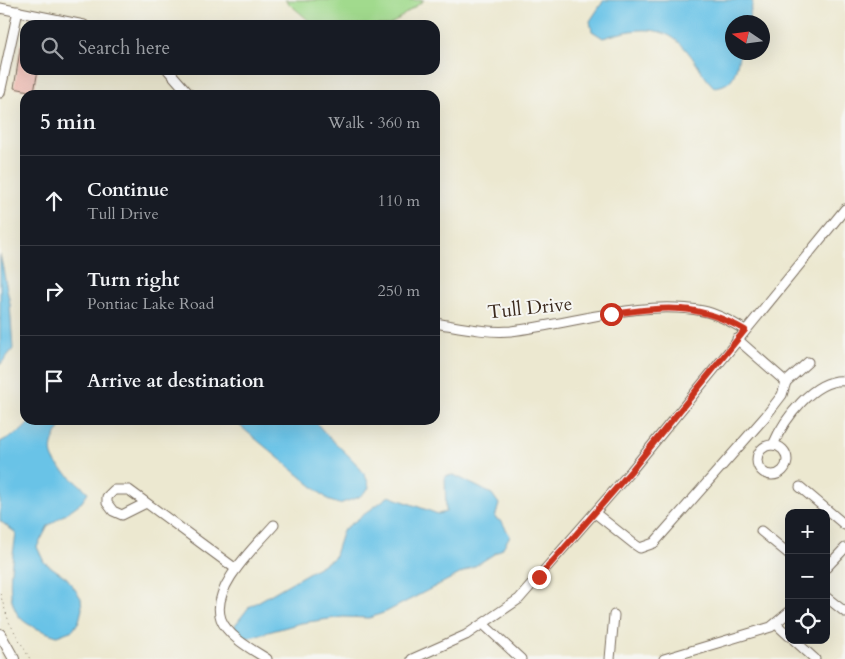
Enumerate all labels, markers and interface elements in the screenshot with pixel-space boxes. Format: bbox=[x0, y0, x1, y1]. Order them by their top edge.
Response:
north arrow bbox=[725, 15, 770, 60]
search box bbox=[20, 20, 440, 75]
icon: search bbox=[38, 34, 66, 62]
text: Search here bbox=[78, 35, 170, 61]
text: 5 min bbox=[40, 108, 96, 137]
text: Walk · 360 m bbox=[328, 112, 420, 134]
text: Continue bbox=[87, 177, 169, 203]
icon: ahead bbox=[40, 187, 68, 215]
text: 110 m bbox=[378, 190, 420, 212]
text: Tull Drive bbox=[87, 203, 159, 225]
text: Turn right bbox=[87, 267, 179, 293]
icon: right bbox=[40, 277, 68, 305]
text: 250 m bbox=[378, 280, 420, 302]
street label: Tull Drive bbox=[486, 291, 574, 325]
text: Pontiac Lake Road bbox=[87, 293, 214, 315]
route start bbox=[600, 303, 623, 326]
icon: arrive bbox=[40, 367, 68, 395]
text: Arrive at destination bbox=[87, 368, 264, 394]
map controls bbox=[785, 509, 830, 644]
button: + bbox=[785, 509, 830, 554]
button: − bbox=[785, 554, 830, 599]
route end bbox=[528, 566, 551, 589]
button: locate bbox=[785, 599, 830, 644]

